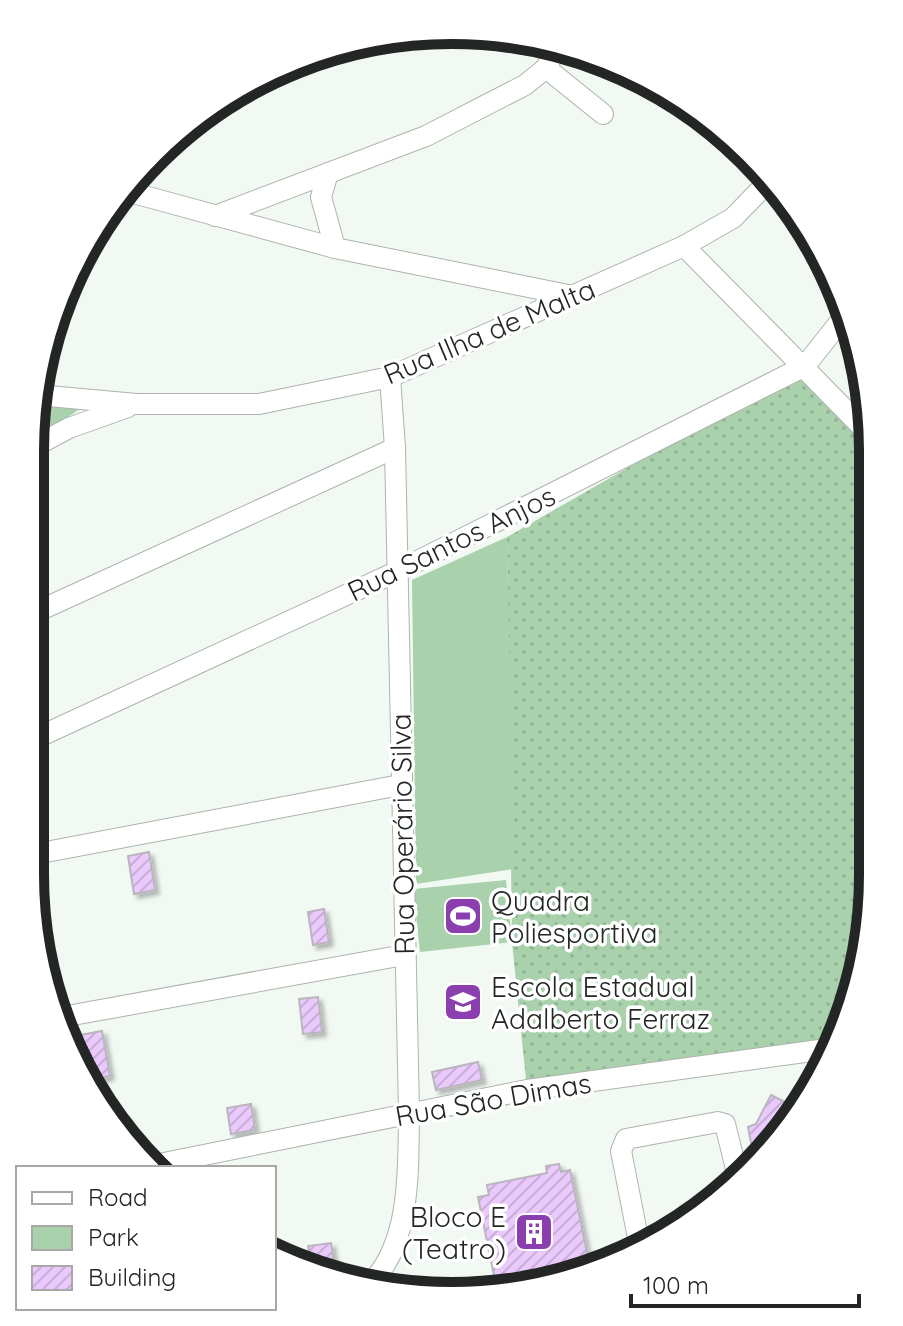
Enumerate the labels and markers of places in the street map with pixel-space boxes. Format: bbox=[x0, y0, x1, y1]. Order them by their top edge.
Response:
place label: Quadra Poliesportiva bbox=[491, 883, 658, 950]
sports icon: Quadra Poliesportiva bbox=[442, 895, 484, 937]
place label: Escola Estadual Adalberto Ferraz bbox=[491, 969, 710, 1036]
school or university icon: Escola Estadual Adalberto Ferraz bbox=[442, 981, 484, 1023]
place label: Bloco E (Teatro) bbox=[402, 1199, 506, 1266]
building icon: Bloco E (Teatro) bbox=[513, 1211, 555, 1253]

